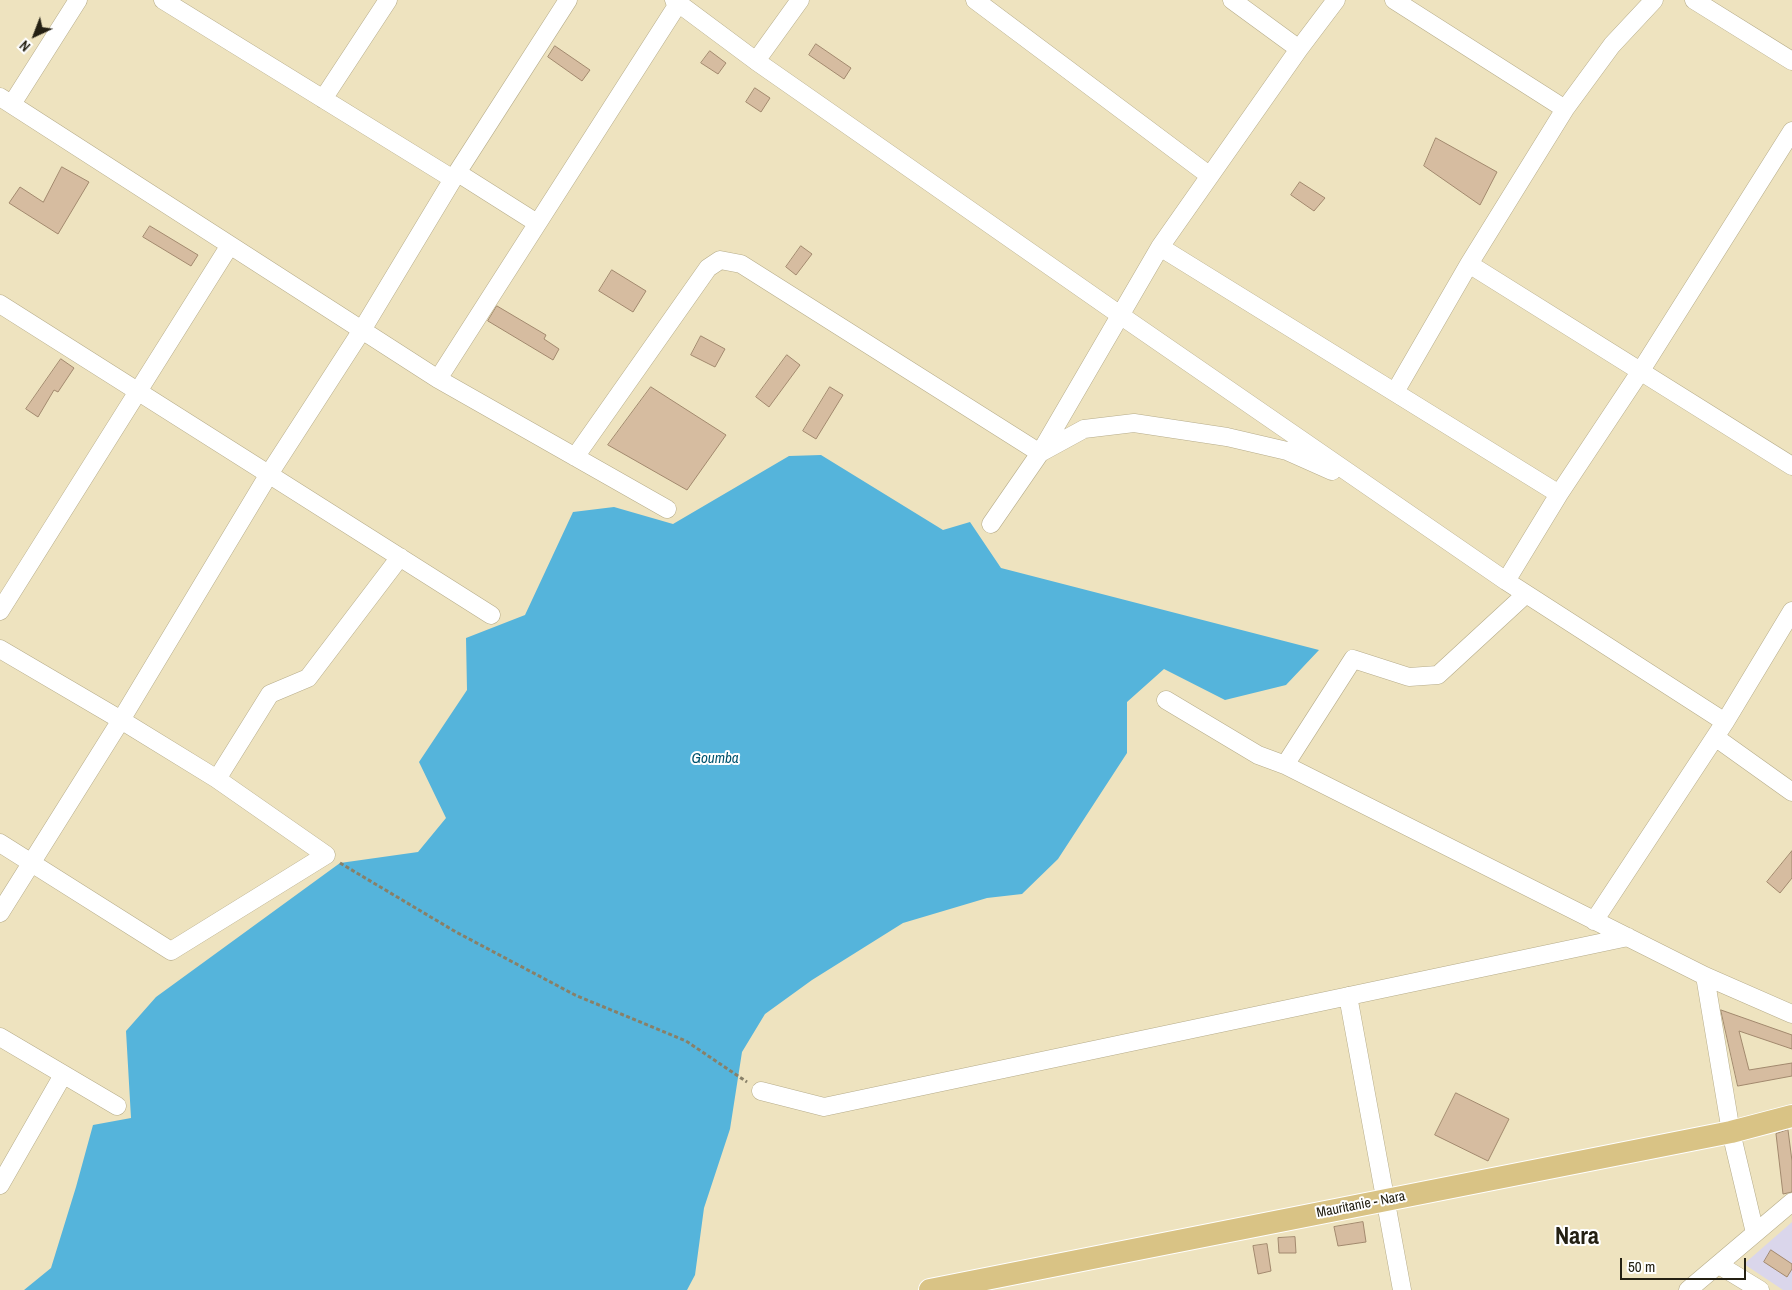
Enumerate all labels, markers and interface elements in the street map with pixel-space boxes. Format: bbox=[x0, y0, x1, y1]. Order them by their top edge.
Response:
north arrow bbox=[10, 10, 60, 60]
text: N bbox=[16, 37, 34, 55]
water label: Goumba bbox=[691, 750, 739, 768]
street label: Mauritanie - Nara bbox=[1315, 1188, 1407, 1222]
district label: Nara bbox=[1555, 1224, 1599, 1252]
scale bar bbox=[1622, 1248, 1748, 1280]
text: 50 m bbox=[1628, 1256, 1655, 1277]

